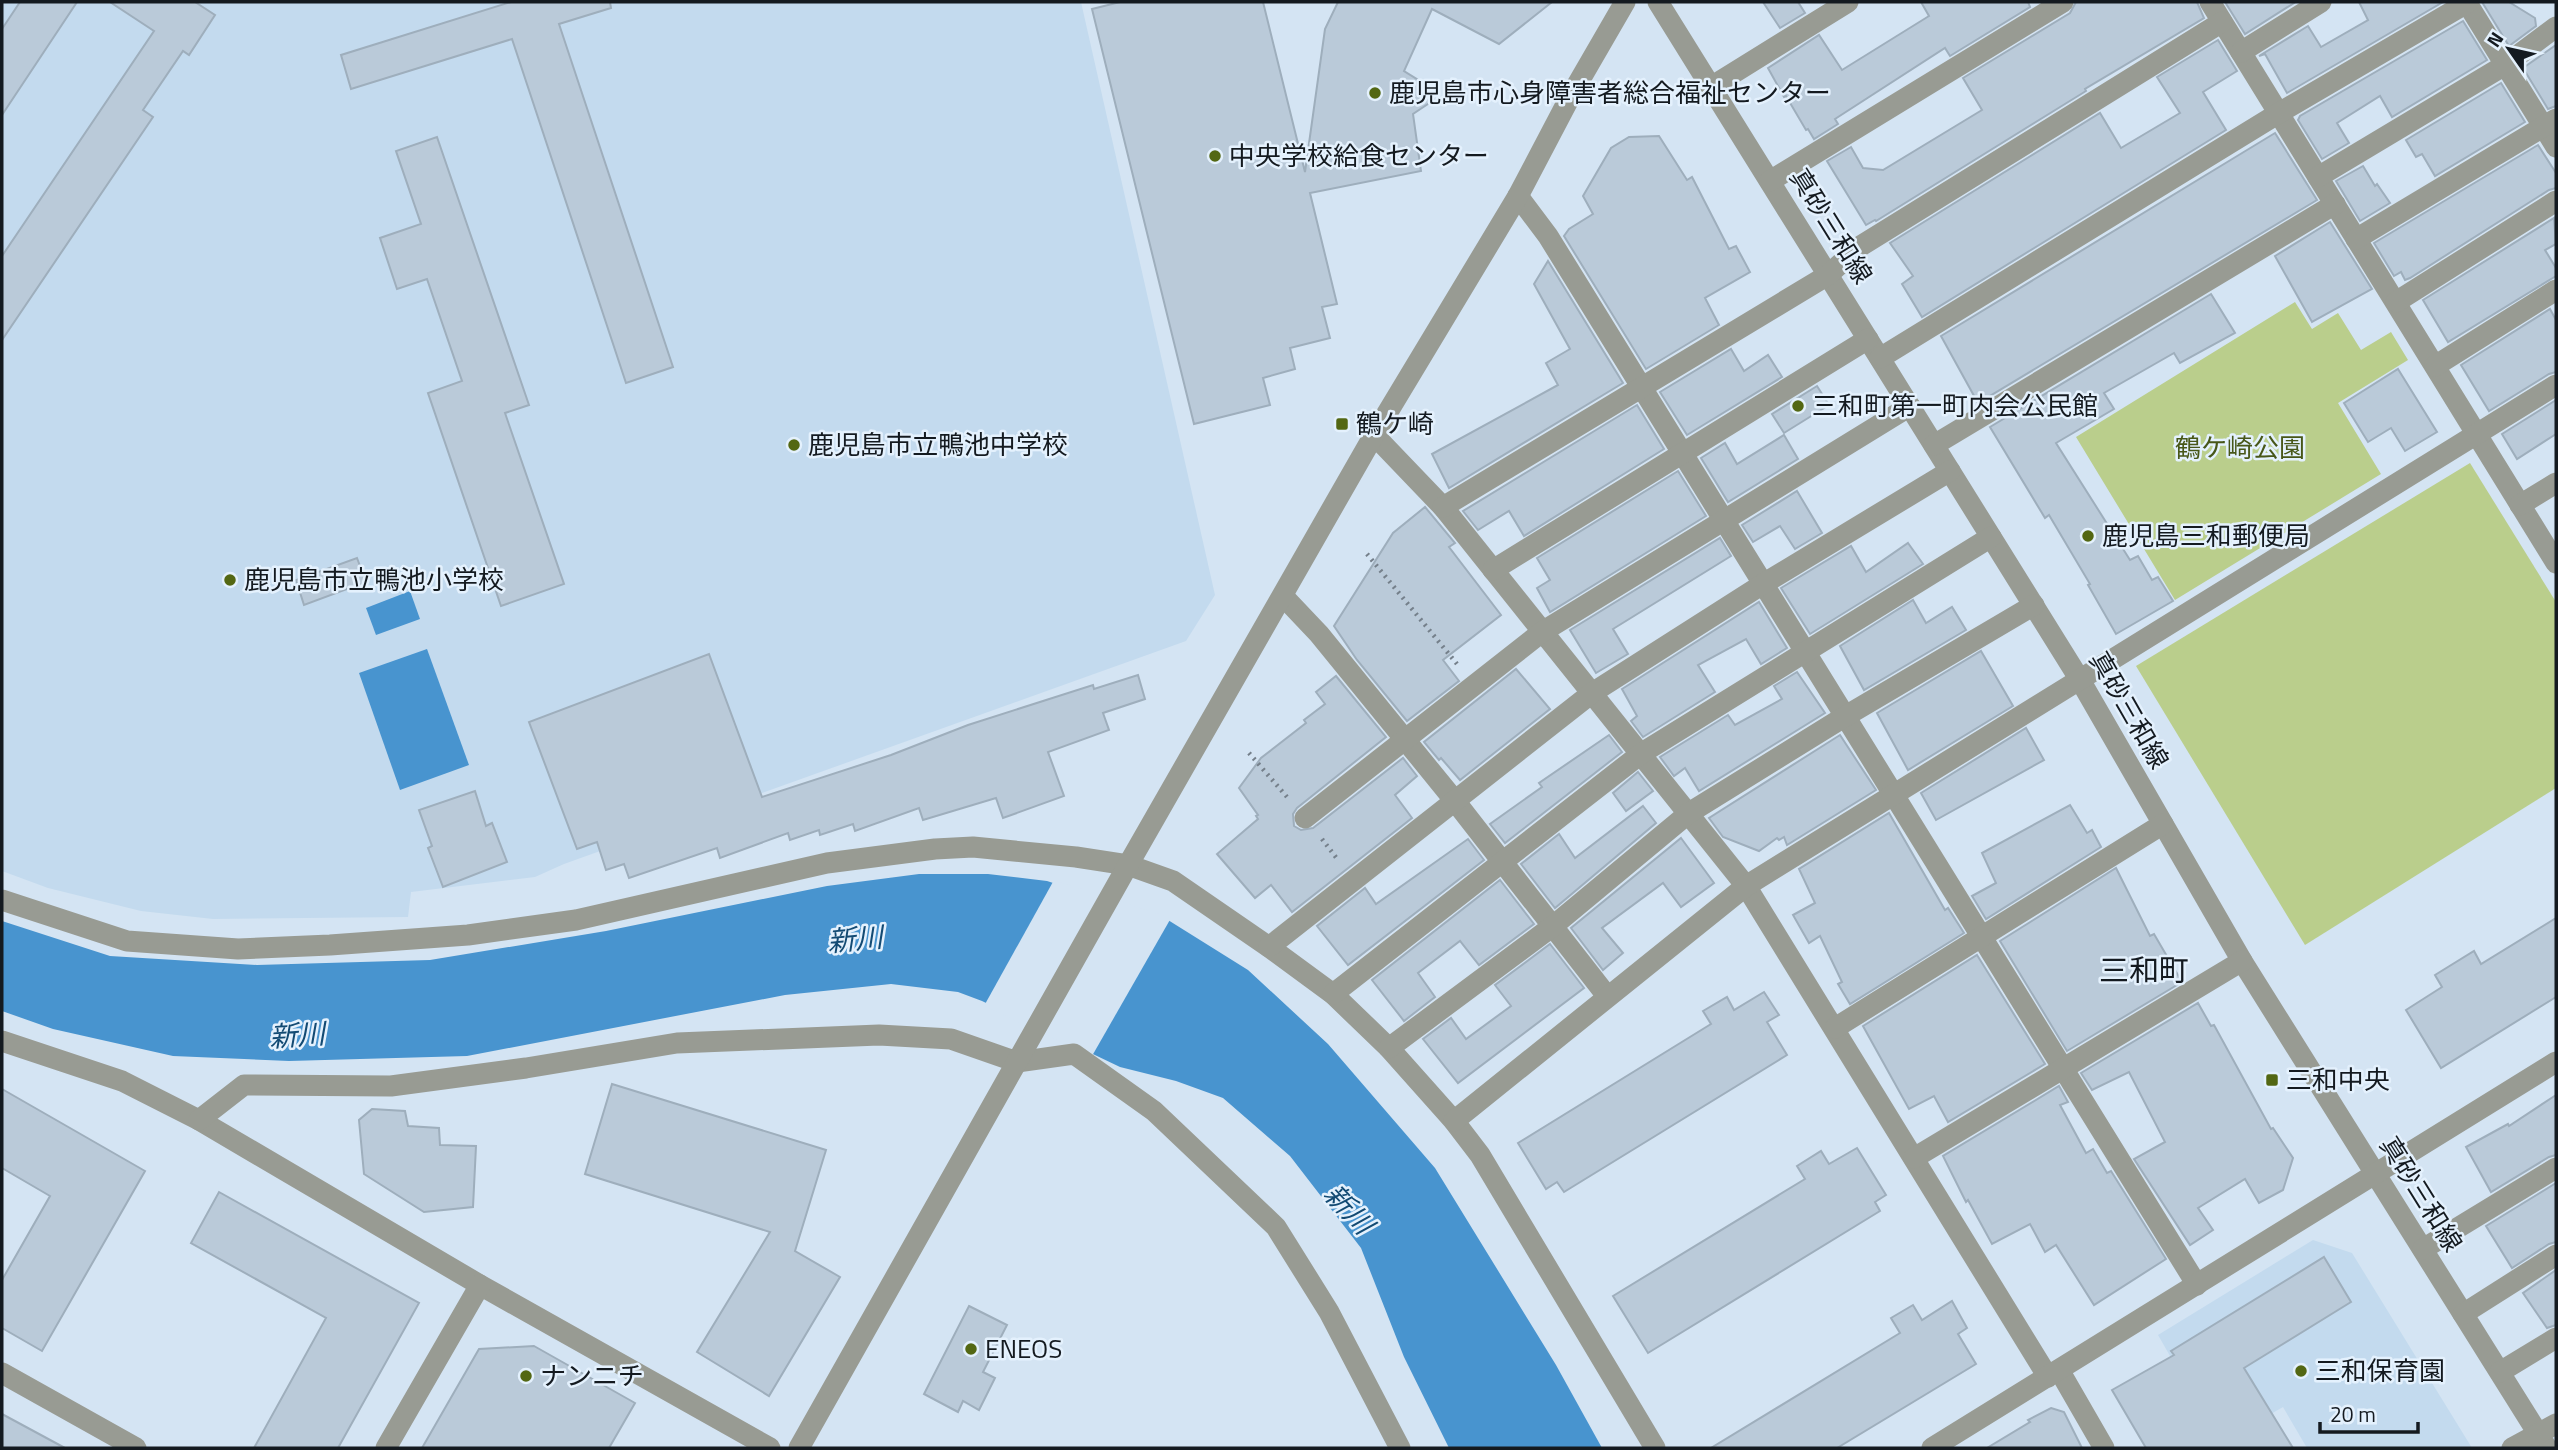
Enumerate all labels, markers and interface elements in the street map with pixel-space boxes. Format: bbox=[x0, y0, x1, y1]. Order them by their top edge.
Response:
north arrow bbox=[2474, 14, 2544, 84]
text: N bbox=[2479, 26, 2510, 53]
place label: 鹿児島市心身障害者総合福祉センター bbox=[1389, 73, 1831, 112]
marker: 鹿児島市心身障害者総合福祉センター bbox=[1367, 85, 1383, 101]
place label: 中央学校給食センター bbox=[1229, 136, 1489, 175]
marker: 中央学校給食センター bbox=[1207, 148, 1223, 164]
street label: 真砂三和線 bbox=[1780, 160, 1882, 291]
place label: 三和町第一町内会公民館 bbox=[1812, 386, 2098, 425]
marker: 三和町第一町内会公民館 bbox=[1790, 398, 1806, 414]
place label: 鶴ケ崎 bbox=[1356, 404, 1434, 443]
marker: 鶴ケ崎 bbox=[1334, 416, 1350, 432]
place label: 鹿児島市立鴨池中学校 bbox=[808, 425, 1068, 464]
park label: 鶴ケ崎公園 bbox=[2175, 428, 2305, 467]
marker: 鹿児島市立鴨池中学校 bbox=[786, 437, 802, 453]
place label: 鹿児島三和郵便局 bbox=[2102, 516, 2310, 555]
marker: 鹿児島三和郵便局 bbox=[2080, 528, 2096, 544]
place label: 鹿児島市立鴨池小学校 bbox=[244, 560, 504, 599]
marker: 鹿児島市立鴨池小学校 bbox=[222, 572, 238, 588]
street label: 真砂三和線 bbox=[2080, 644, 2179, 776]
water label: 新川 bbox=[825, 914, 888, 962]
district label: 三和町 bbox=[2099, 947, 2189, 993]
water label: 新川 bbox=[268, 1011, 329, 1058]
place label: 三和中央 bbox=[2286, 1060, 2390, 1099]
marker: 三和中央 bbox=[2264, 1072, 2280, 1088]
street label: 真砂三和線 bbox=[2370, 1128, 2472, 1259]
water label: 新川 bbox=[1315, 1174, 1386, 1246]
place label: ENEOS bbox=[985, 1329, 1062, 1368]
marker: ENEOS bbox=[963, 1341, 979, 1357]
place label: 三和保育園 bbox=[2315, 1351, 2445, 1390]
place label: ナンニチ bbox=[540, 1356, 644, 1395]
marker: 三和保育園 bbox=[2293, 1363, 2309, 1379]
marker: ナンニチ bbox=[518, 1368, 534, 1384]
scale bar bbox=[2320, 1390, 2418, 1434]
text: 20 m bbox=[2330, 1398, 2376, 1430]

